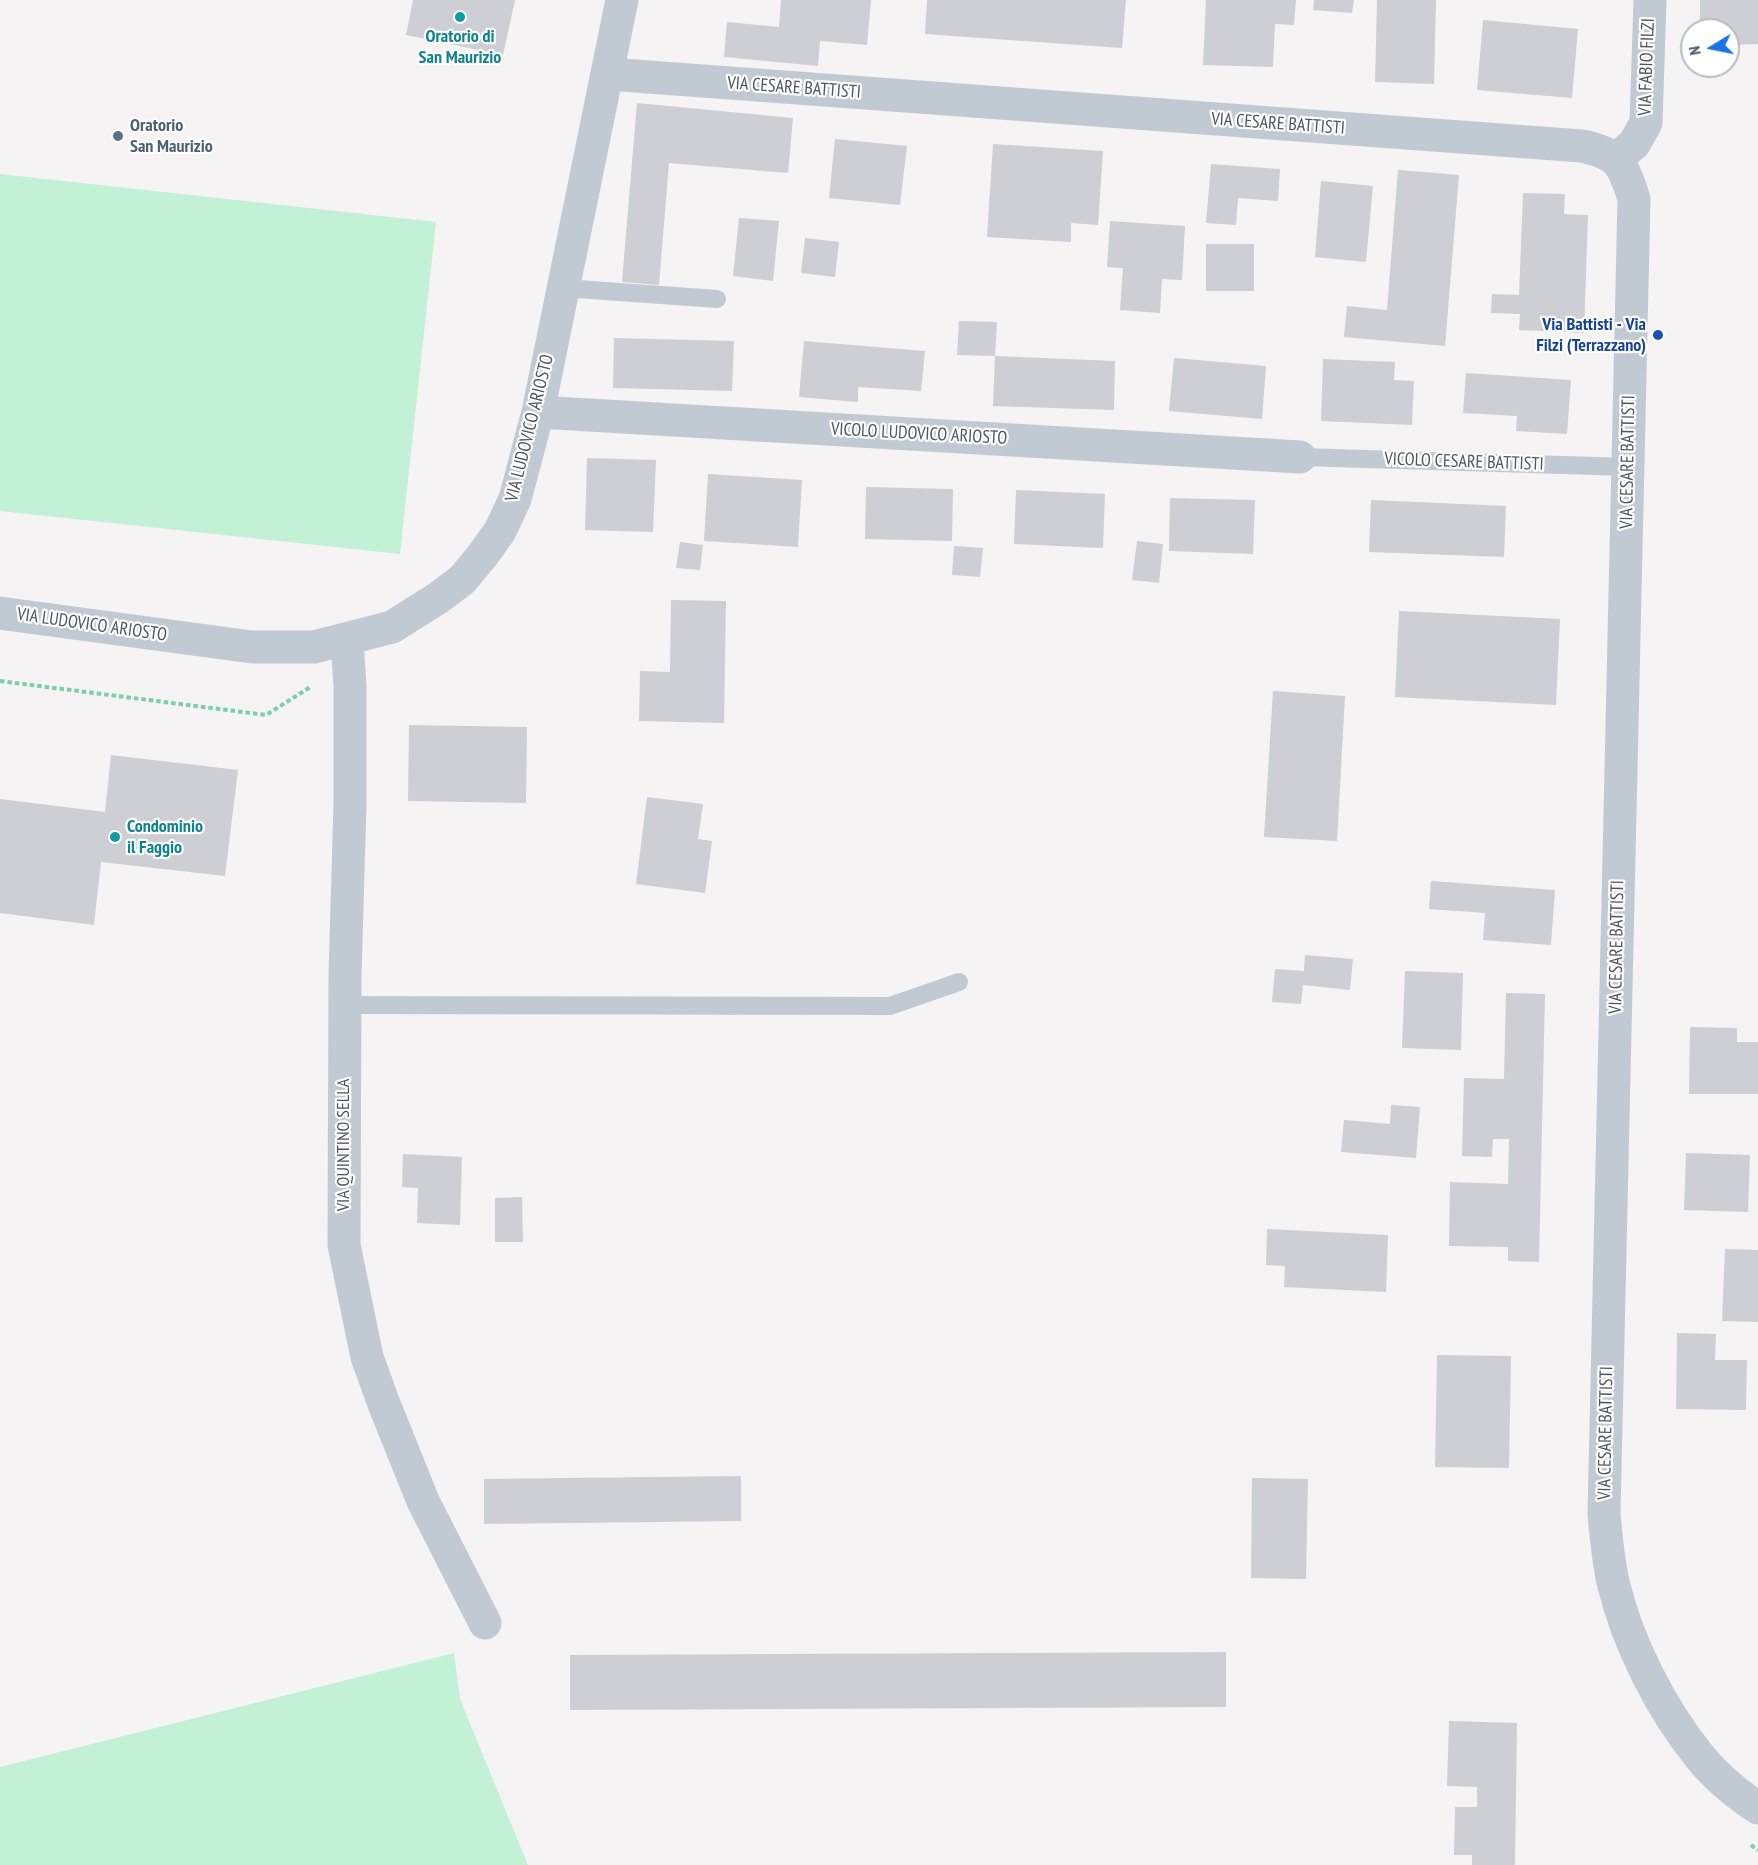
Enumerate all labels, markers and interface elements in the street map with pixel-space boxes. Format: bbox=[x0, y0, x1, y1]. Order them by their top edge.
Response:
marker: Oratorio di San Maurizio bbox=[453, 10, 467, 24]
street label: VIA FABIO FILZI bbox=[1635, 18, 1659, 116]
north arrow bbox=[1680, 18, 1740, 78]
place label: Oratorio di San Maurizio bbox=[419, 26, 501, 68]
text: N bbox=[1684, 45, 1705, 57]
street label: VIA CESARE BATTISTI bbox=[727, 73, 861, 103]
street label: VIA CESARE BATTISTI bbox=[1211, 109, 1345, 139]
place label: Oratorio San Maurizio bbox=[130, 115, 213, 158]
marker: Oratorio San Maurizio bbox=[111, 129, 125, 143]
place label: Via Battisti - Via Filzi (Terrazzano) bbox=[1536, 314, 1646, 356]
marker: Via Battisti - Via Filzi (Terrazzano) bbox=[1651, 328, 1665, 342]
street label: VIA LUDOVICO ARIOSTO bbox=[501, 352, 559, 504]
street label: VIA CESARE BATTISTI bbox=[1616, 395, 1640, 529]
street label: VICOLO LUDOVICO ARIOSTO bbox=[830, 419, 1008, 449]
street label: VICOLO CESARE BATTISTI bbox=[1384, 448, 1544, 476]
street label: VIA LUDOVICO ARIOSTO bbox=[16, 604, 168, 646]
place label: Condominio il Faggio bbox=[127, 816, 203, 858]
marker: Condominio il Faggio bbox=[108, 830, 122, 844]
street label: VIA CESARE BATTISTI bbox=[1605, 880, 1629, 1014]
street label: VIA QUINTINO SELLA bbox=[333, 1079, 355, 1211]
street label: VIA CESARE BATTISTI bbox=[1594, 1366, 1618, 1500]

